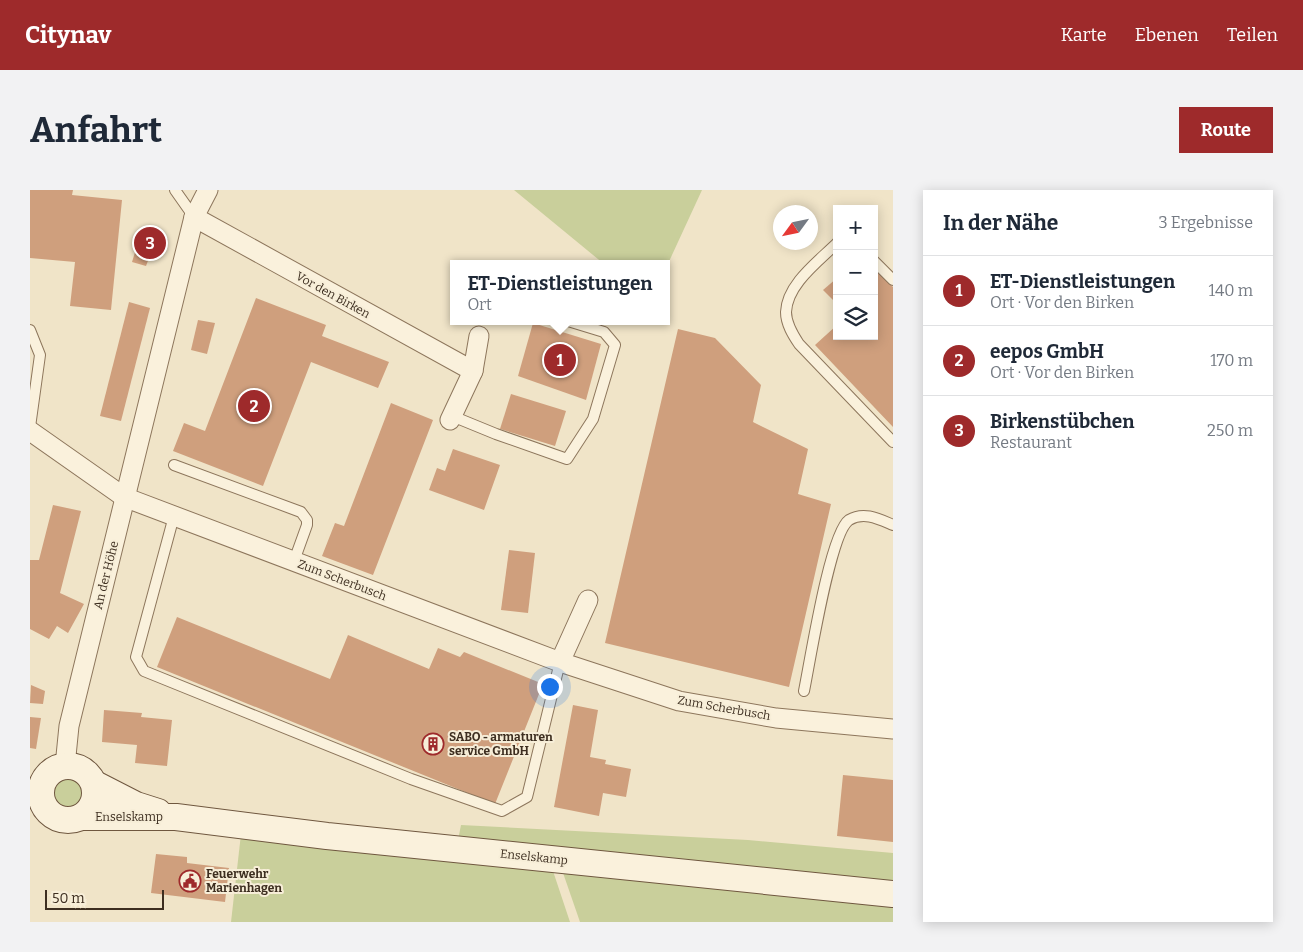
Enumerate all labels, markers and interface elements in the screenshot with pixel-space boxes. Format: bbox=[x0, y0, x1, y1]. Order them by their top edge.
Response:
text: Citynav bbox=[25, 21, 111, 49]
text: Karte bbox=[1061, 24, 1107, 46]
text: Ebenen bbox=[1135, 24, 1199, 46]
text: Teilen bbox=[1227, 24, 1278, 46]
button: Route bbox=[1179, 107, 1273, 153]
text: Anfahrt bbox=[30, 109, 162, 151]
north arrow bbox=[773, 205, 818, 250]
map controls bbox=[833, 205, 878, 340]
button: + bbox=[833, 205, 878, 250]
text: In der Nähe bbox=[943, 210, 1058, 236]
text: 3 Ergebnisse bbox=[1158, 213, 1253, 232]
pin: 3 bbox=[134, 224, 166, 262]
button: − bbox=[833, 250, 878, 295]
popup bbox=[450, 260, 670, 325]
street label: Vor den Birken bbox=[294, 269, 373, 321]
text: ET-Dienstleistungen bbox=[990, 270, 1175, 293]
text: ET-Dienstleistungen bbox=[467, 272, 653, 295]
text: 1 bbox=[956, 281, 962, 300]
text: 140 m bbox=[1208, 281, 1253, 300]
text: Ort · Vor den Birken bbox=[990, 293, 1134, 312]
text: Ort bbox=[467, 295, 492, 314]
button: layers bbox=[833, 295, 878, 340]
text: eepos GmbH bbox=[990, 340, 1104, 363]
pin: 1 bbox=[544, 341, 576, 379]
text: 2 bbox=[954, 351, 964, 370]
text: 170 m bbox=[1210, 351, 1253, 370]
text: Ort · Vor den Birken bbox=[990, 363, 1134, 382]
pin: 2 bbox=[238, 387, 270, 425]
text: Birkenstübchen bbox=[990, 410, 1135, 433]
text: 3 bbox=[954, 421, 964, 440]
text: 250 m bbox=[1207, 421, 1253, 440]
text: Restaurant bbox=[990, 433, 1072, 452]
street label: An der Höhe bbox=[91, 539, 121, 611]
street label: Zum Scherbusch bbox=[296, 557, 389, 604]
your location bbox=[537, 674, 563, 700]
street label: Zum Scherbusch bbox=[676, 693, 772, 723]
place label: SABO - armaturen service GmbH bbox=[449, 730, 553, 758]
building icon: SABO - armaturen service GmbH bbox=[421, 732, 445, 756]
street label: Enselskamp bbox=[95, 810, 163, 824]
street label: Enselskamp bbox=[499, 846, 569, 868]
place label: Feuerwehr Marienhagen bbox=[206, 867, 282, 895]
public building icon: Feuerwehr Marienhagen bbox=[178, 869, 202, 893]
scale bar bbox=[45, 887, 164, 910]
text: 50 m bbox=[52, 890, 85, 907]

